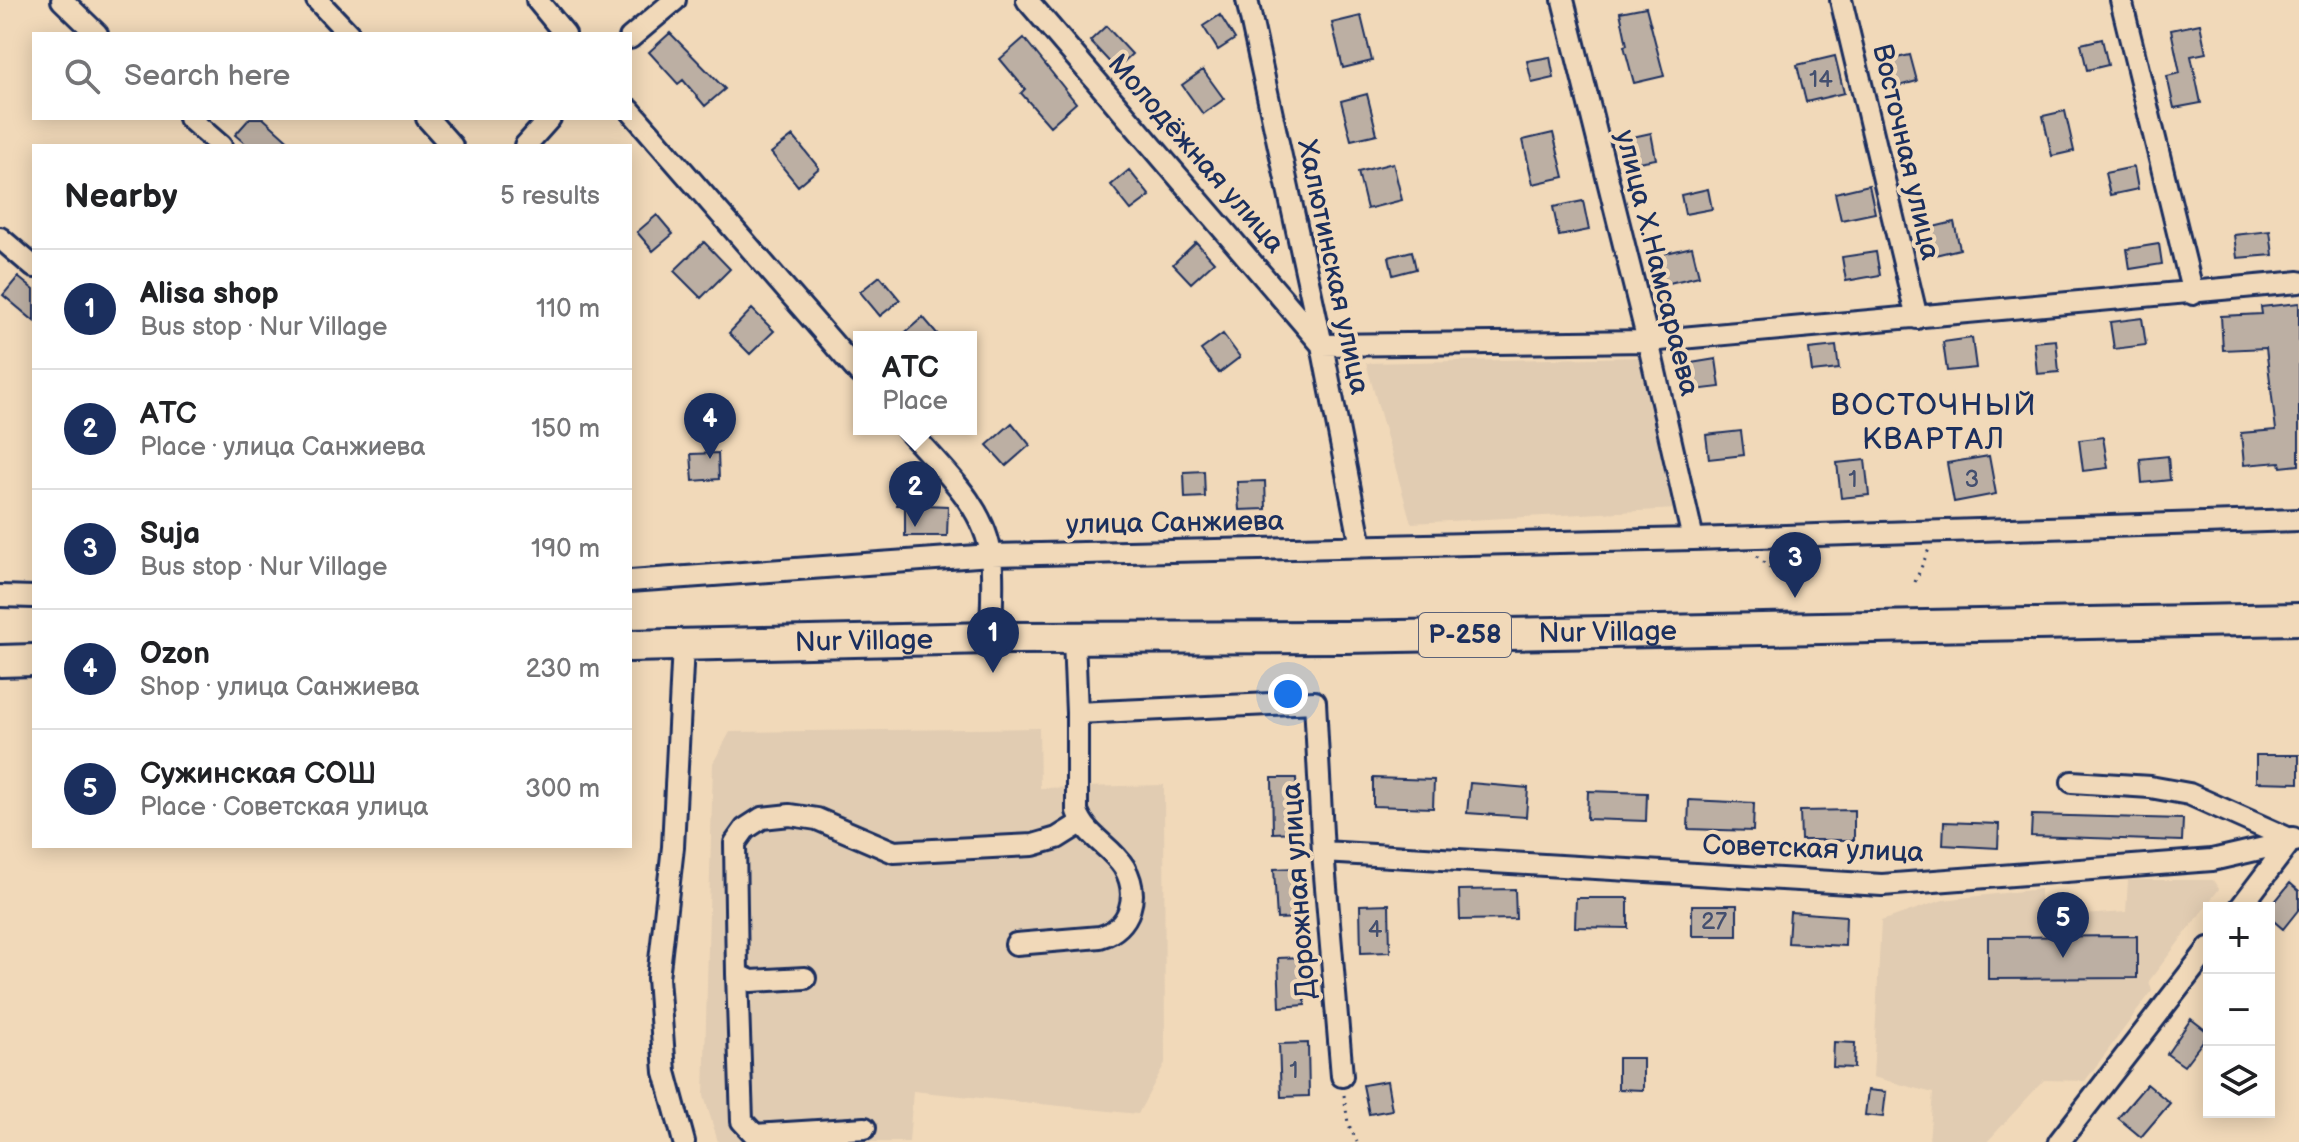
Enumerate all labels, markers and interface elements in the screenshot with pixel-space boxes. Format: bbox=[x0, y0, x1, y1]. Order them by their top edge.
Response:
search box bbox=[32, 32, 632, 120]
street label: Восточная улица bbox=[1865, 41, 1947, 264]
street label: Молодёжная улица bbox=[1101, 48, 1292, 260]
icon: search bbox=[60, 54, 104, 98]
text: Search here bbox=[124, 58, 290, 94]
house number: 14 bbox=[1809, 65, 1833, 94]
street label: улица Х.Намсараева bbox=[1608, 127, 1706, 400]
street label: Халютинская улица bbox=[1290, 137, 1376, 398]
text: Nearby bbox=[64, 176, 178, 217]
text: 5 results bbox=[500, 181, 600, 212]
text: Alisa shop bbox=[140, 276, 279, 312]
text: 1 bbox=[85, 294, 95, 325]
text: 110 m bbox=[536, 294, 600, 325]
text: Bus stop · Nur Village bbox=[140, 312, 387, 343]
popup bbox=[853, 331, 977, 435]
text: АТС bbox=[882, 350, 939, 386]
text: Place bbox=[882, 386, 948, 417]
district label: ВОСТОЧНЫЙ КВАРТАЛ bbox=[1830, 388, 2038, 458]
pin: 4 bbox=[684, 393, 736, 459]
text: АТС bbox=[140, 396, 197, 432]
text: 2 bbox=[82, 414, 98, 445]
text: 150 m bbox=[531, 414, 600, 445]
text: Place · улица Санжиева bbox=[140, 432, 426, 463]
pin: 2 bbox=[889, 461, 941, 527]
house number: 1 bbox=[1848, 465, 1858, 494]
house number: 3 bbox=[1965, 465, 1979, 494]
street label: улица Санжиева bbox=[1066, 505, 1285, 541]
text: Suja bbox=[140, 516, 200, 552]
pin: 3 bbox=[1769, 532, 1821, 598]
text: 3 bbox=[82, 534, 98, 565]
text: 190 m bbox=[531, 534, 600, 565]
text: Bus stop · Nur Village bbox=[140, 552, 387, 583]
pin: 1 bbox=[967, 607, 1019, 673]
road number: Р-258 bbox=[1419, 613, 1511, 657]
street label: Nur Village bbox=[1538, 614, 1677, 650]
street label: Nur Village bbox=[794, 623, 933, 659]
text: Ozon bbox=[140, 636, 210, 672]
text: 4 bbox=[82, 654, 98, 685]
text: 230 m bbox=[525, 654, 600, 685]
text: Shop · улица Санжиева bbox=[140, 672, 420, 703]
your location bbox=[1268, 674, 1308, 714]
text: Сужинская СОШ bbox=[140, 756, 377, 792]
text: 5 bbox=[82, 774, 98, 805]
text: 300 m bbox=[525, 774, 600, 805]
street label: Дорожная улица bbox=[1275, 781, 1323, 1000]
text: Place · Советская улица bbox=[140, 792, 429, 823]
street label: Советская улица bbox=[1702, 829, 1925, 869]
pin: 5 bbox=[2037, 892, 2089, 958]
map controls bbox=[2203, 902, 2275, 1118]
button: + bbox=[2203, 902, 2275, 974]
house number: 27 bbox=[1701, 907, 1727, 936]
house number: 4 bbox=[1368, 915, 1383, 944]
button: − bbox=[2203, 974, 2275, 1046]
button: layers bbox=[2203, 1046, 2275, 1118]
house number: 1 bbox=[1289, 1056, 1299, 1085]

